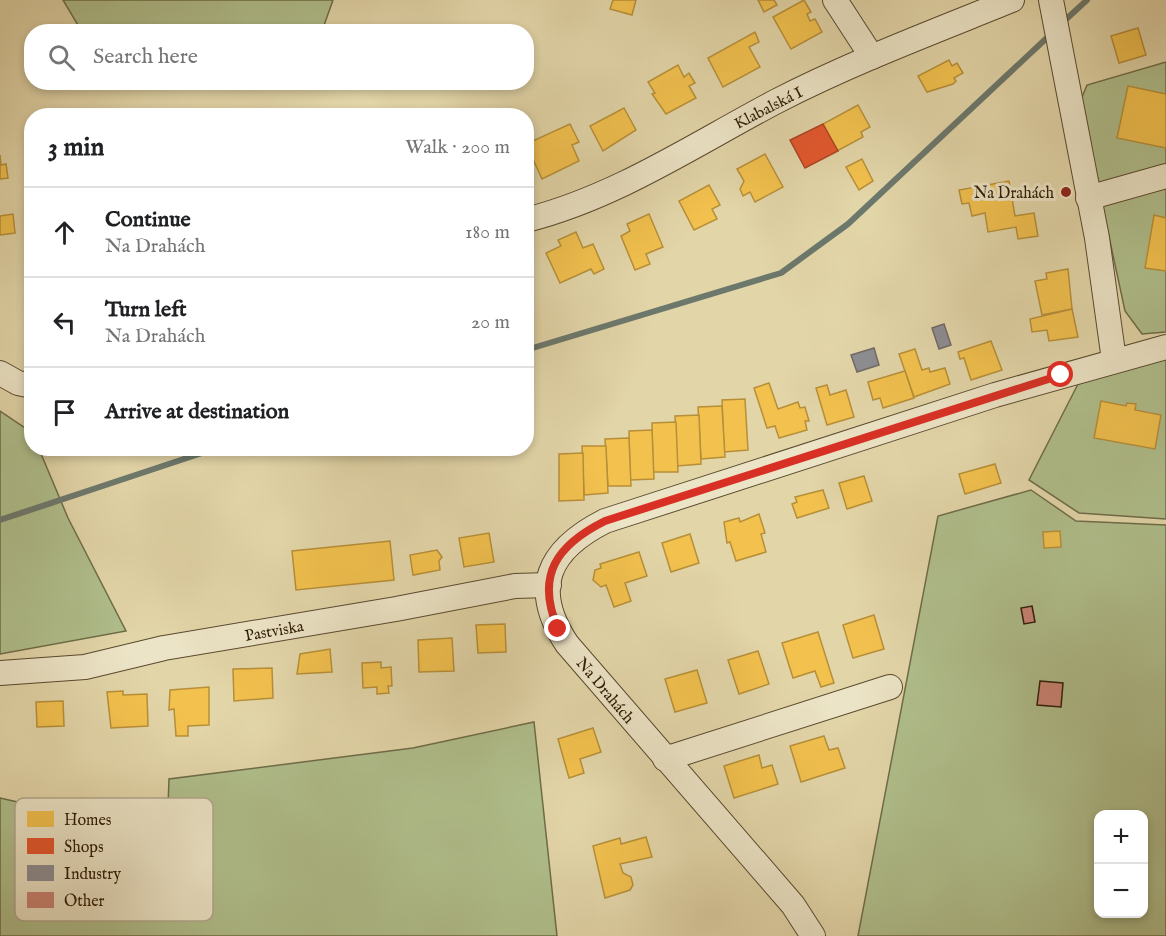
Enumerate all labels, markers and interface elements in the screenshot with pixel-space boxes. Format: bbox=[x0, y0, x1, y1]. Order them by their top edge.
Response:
search box bbox=[24, 24, 534, 90]
icon: search bbox=[45, 41, 78, 74]
text: Search here bbox=[93, 43, 198, 71]
street label: Klabalská I bbox=[731, 83, 807, 135]
text: 3 min bbox=[48, 131, 104, 164]
text: Walk · 200 m bbox=[405, 135, 510, 160]
place label: Na Drahách bbox=[974, 184, 1054, 204]
marker: Na Drahách bbox=[1059, 185, 1073, 199]
text: Continue bbox=[105, 206, 191, 234]
icon: ahead bbox=[48, 216, 81, 249]
text: 180 m bbox=[465, 220, 510, 245]
text: Na Drahách bbox=[105, 234, 205, 259]
text: Turn left bbox=[105, 296, 187, 324]
icon: left bbox=[48, 306, 81, 339]
text: 20 m bbox=[471, 310, 510, 335]
text: Na Drahách bbox=[105, 324, 205, 349]
route start bbox=[1047, 361, 1073, 387]
icon: arrive bbox=[48, 396, 81, 429]
text: Arrive at destination bbox=[105, 398, 289, 426]
route end bbox=[544, 615, 570, 641]
street label: Pastviska bbox=[243, 617, 306, 647]
street label: Na Drahách bbox=[571, 654, 638, 729]
legend bbox=[15, 798, 213, 921]
map controls bbox=[1094, 810, 1148, 918]
button: + bbox=[1094, 810, 1148, 864]
text: Homes bbox=[64, 811, 112, 831]
text: Shops bbox=[64, 838, 104, 858]
button: − bbox=[1094, 864, 1148, 918]
text: Industry bbox=[64, 865, 121, 885]
text: Other bbox=[64, 892, 105, 912]

